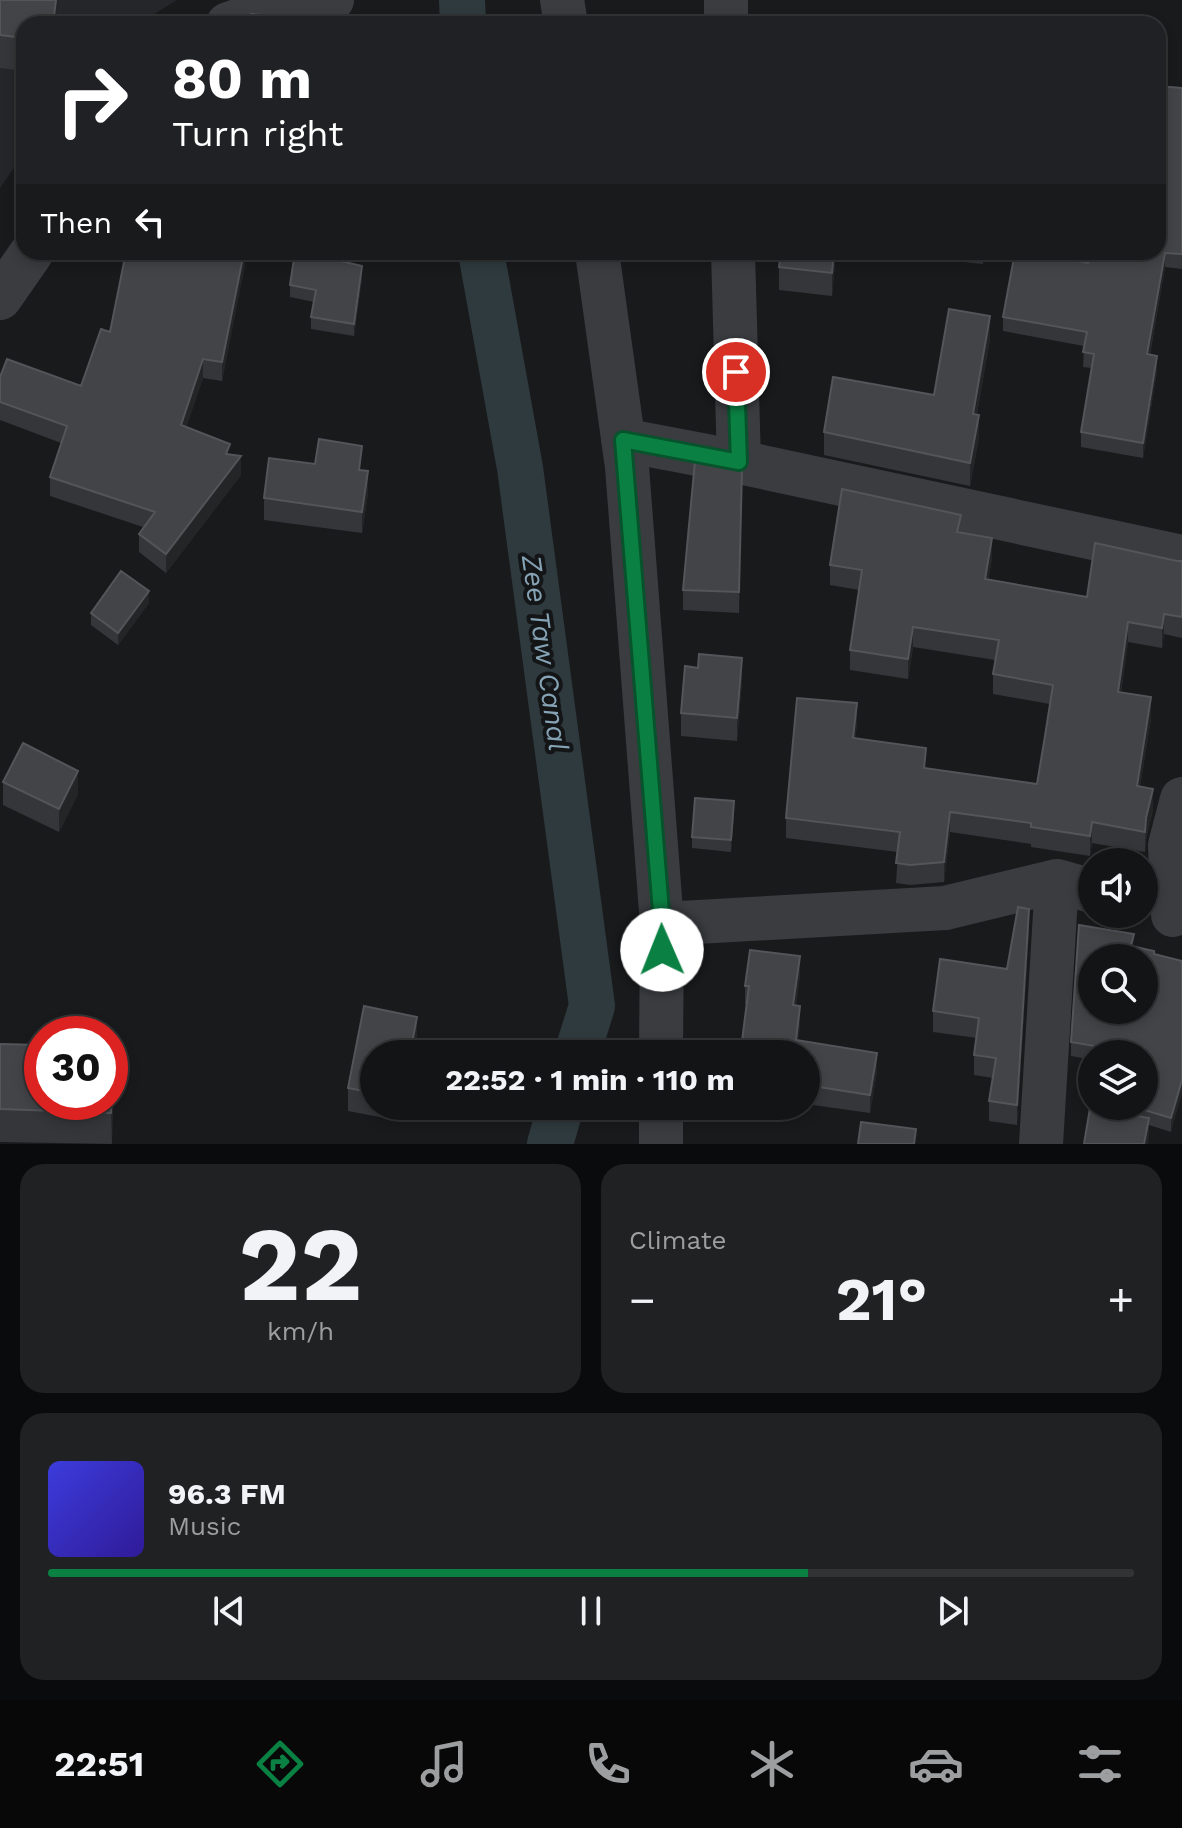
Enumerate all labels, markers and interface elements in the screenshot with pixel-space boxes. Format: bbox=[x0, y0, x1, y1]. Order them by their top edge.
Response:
text: 80 m bbox=[172, 46, 312, 112]
icon: right bbox=[40, 48, 144, 152]
text: Turn right bbox=[172, 113, 343, 155]
icon: left bbox=[128, 200, 172, 244]
text: Then bbox=[40, 205, 112, 240]
pin bbox=[702, 338, 770, 406]
icon: arrive bbox=[714, 350, 758, 394]
water label: Zee Taw Canal bbox=[515, 552, 575, 753]
map controls bbox=[1078, 848, 1158, 1120]
button: sound bbox=[1078, 848, 1158, 928]
position arrow bbox=[620, 908, 704, 992]
button: search bbox=[1078, 944, 1158, 1024]
speed limit sign: 30 bbox=[24, 1016, 128, 1120]
button: layers bbox=[1078, 1040, 1158, 1120]
text: 22:52 · 1 min · 110 m bbox=[445, 1062, 735, 1097]
text: 22 bbox=[239, 1203, 362, 1325]
text: Climate bbox=[629, 1225, 727, 1255]
text: 21° bbox=[836, 1264, 927, 1335]
text: − bbox=[629, 1274, 656, 1326]
text: + bbox=[1107, 1274, 1134, 1326]
text: km/h bbox=[267, 1316, 334, 1346]
text: 96.3 FM bbox=[168, 1476, 286, 1511]
text: Music bbox=[168, 1511, 241, 1541]
icon: previous bbox=[207, 1589, 251, 1633]
icon: pause bbox=[569, 1589, 613, 1633]
icon: next bbox=[931, 1589, 975, 1633]
icon: directions bbox=[252, 1736, 308, 1792]
icon: music bbox=[416, 1736, 472, 1792]
icon: phone bbox=[580, 1736, 636, 1792]
icon: climate bbox=[744, 1736, 800, 1792]
icon: car bbox=[908, 1736, 964, 1792]
icon: filters bbox=[1072, 1736, 1128, 1792]
text: 22:51 bbox=[54, 1743, 144, 1785]

